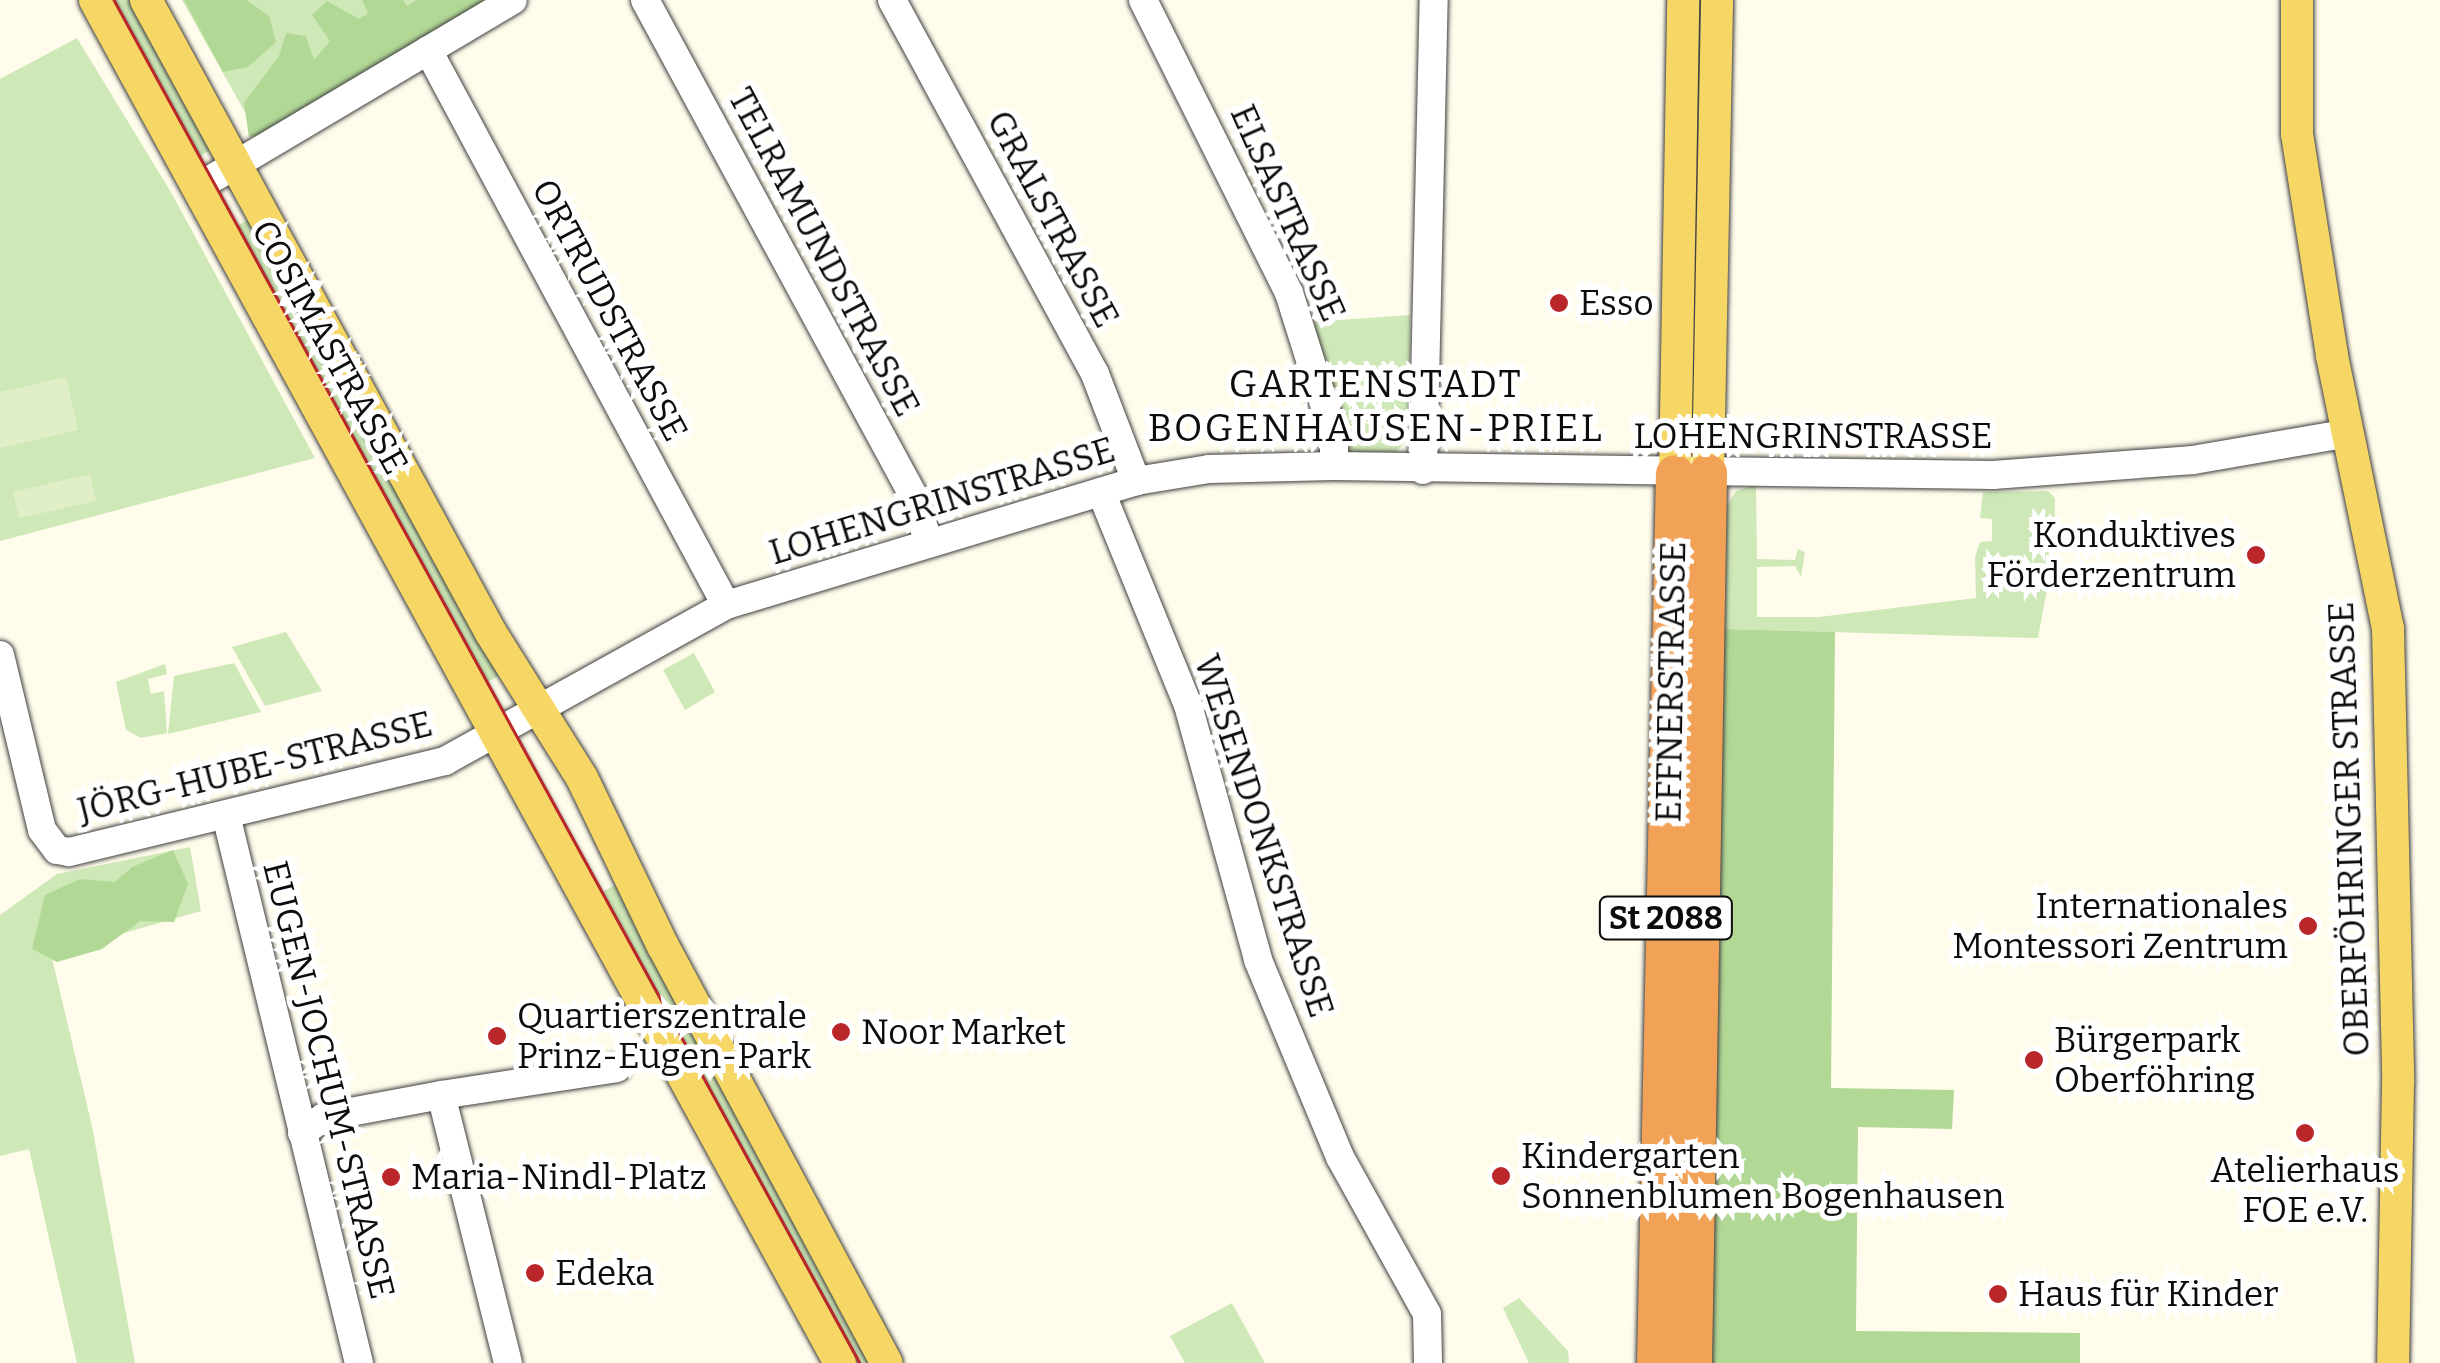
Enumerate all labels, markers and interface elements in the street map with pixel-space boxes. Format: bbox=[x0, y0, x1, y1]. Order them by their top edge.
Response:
street label: TELRAMUNDSTRASSE bbox=[720, 81, 928, 423]
street label: ELSASTRASSE bbox=[1222, 98, 1354, 328]
street label: GRALSTRASSE bbox=[978, 104, 1128, 334]
street label: ORTRUDSTRASSE bbox=[523, 172, 697, 448]
street label: COSIMASTRASSE bbox=[243, 213, 417, 481]
place label: Esso bbox=[1579, 282, 1654, 324]
marker: Esso bbox=[1548, 292, 1570, 314]
district label: GARTENSTADT BOGENHAUSEN-PRIEL bbox=[1148, 362, 1604, 452]
street label: LOHENGRINSTRASSE bbox=[1634, 415, 1992, 457]
street label: LOHENGRINSTRASSE bbox=[764, 428, 1120, 574]
place label: Konduktives Förderzentrum bbox=[1987, 514, 2236, 596]
street label: EFFNERSTRASSE bbox=[1648, 541, 1694, 823]
marker: Konduktives Förderzentrum bbox=[2245, 544, 2267, 566]
street label: OBERFÖHRINGER STRASSE bbox=[2320, 601, 2378, 1057]
street label: WESENDONKSTRASSE bbox=[1186, 649, 1342, 1023]
street label: JÖRG-HUBE-STRASSE bbox=[73, 703, 437, 831]
street label: EUGEN-JOCHUM-STRASSE bbox=[254, 857, 404, 1303]
place label: Internationales Montessori Zentrum bbox=[1952, 885, 2288, 967]
road number: St 2088 bbox=[1598, 891, 1734, 945]
marker: Internationales Montessori Zentrum bbox=[2297, 915, 2319, 937]
place label: Quartierszentrale Prinz-Eugen-Park bbox=[517, 995, 811, 1077]
place label: Noor Market bbox=[861, 1011, 1066, 1053]
place label: Bürgerpark Oberföhring bbox=[2054, 1019, 2255, 1101]
marker: Noor Market bbox=[830, 1021, 852, 1043]
marker: Quartierszentrale Prinz-Eugen-Park bbox=[486, 1025, 508, 1047]
marker: Bürgerpark Oberföhring bbox=[2023, 1049, 2045, 1071]
marker: Atelierhaus FOE e.V. bbox=[2294, 1122, 2316, 1144]
place label: Kindergarten Sonnenblumen Bogenhausen bbox=[1521, 1135, 2004, 1217]
place label: Atelierhaus FOE e.V. bbox=[2211, 1149, 2399, 1231]
place label: Maria-Nindl-Platz bbox=[411, 1156, 707, 1198]
marker: Kindergarten Sonnenblumen Bogenhausen bbox=[1490, 1165, 1512, 1187]
marker: Maria-Nindl-Platz bbox=[380, 1166, 402, 1188]
place label: Edeka bbox=[555, 1252, 654, 1294]
marker: Edeka bbox=[524, 1262, 546, 1284]
place label: Haus für Kinder bbox=[2018, 1273, 2279, 1315]
marker: Haus für Kinder bbox=[1987, 1283, 2009, 1305]

